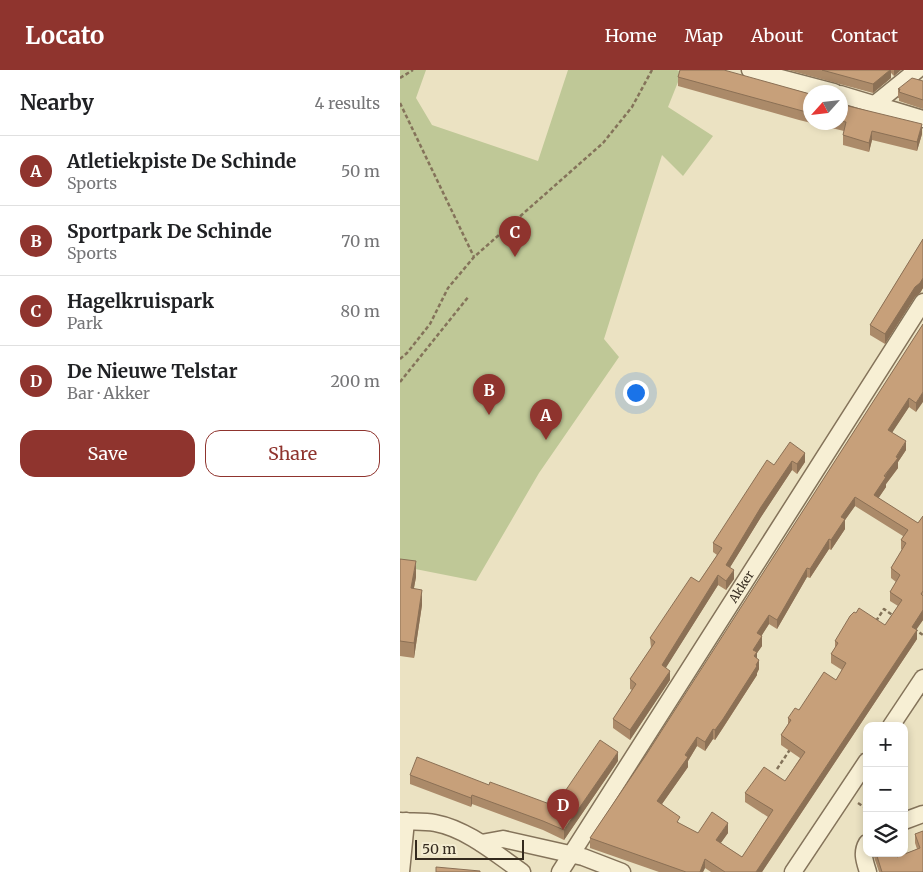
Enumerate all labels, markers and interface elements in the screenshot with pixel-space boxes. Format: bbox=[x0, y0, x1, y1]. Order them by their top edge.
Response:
text: Locato bbox=[25, 20, 104, 51]
text: Home bbox=[605, 24, 657, 47]
text: Map bbox=[685, 24, 723, 47]
text: About bbox=[751, 24, 803, 47]
text: Contact bbox=[831, 24, 898, 47]
north arrow bbox=[803, 85, 848, 130]
text: Nearby bbox=[20, 89, 94, 116]
text: 4 results bbox=[314, 93, 380, 113]
text: Atletiekpiste De Schinde bbox=[67, 149, 296, 173]
text: A bbox=[30, 161, 42, 181]
text: 50 m bbox=[341, 161, 380, 181]
text: Sports bbox=[67, 173, 117, 193]
pin: C bbox=[499, 216, 531, 257]
text: Sportpark De Schinde bbox=[67, 219, 272, 243]
text: B bbox=[30, 231, 42, 251]
text: 70 m bbox=[341, 231, 380, 251]
text: Sports bbox=[67, 243, 117, 263]
text: Hagelkruispark bbox=[67, 289, 214, 313]
text: C bbox=[31, 301, 41, 321]
text: 80 m bbox=[341, 301, 380, 321]
text: Park bbox=[67, 313, 103, 333]
text: De Nieuwe Telstar bbox=[67, 359, 238, 383]
text: D bbox=[30, 371, 42, 391]
text: 200 m bbox=[330, 371, 380, 391]
pin: B bbox=[473, 374, 505, 415]
your location bbox=[623, 380, 649, 406]
text: Bar · Akker bbox=[67, 383, 150, 403]
pin: A bbox=[530, 399, 562, 440]
button: Save bbox=[20, 430, 195, 477]
button: Share bbox=[205, 430, 380, 477]
street label: Akker bbox=[725, 567, 757, 606]
map controls bbox=[863, 722, 908, 857]
button: + bbox=[863, 722, 908, 767]
button: − bbox=[863, 767, 908, 812]
pin: D bbox=[547, 789, 579, 830]
button: layers bbox=[863, 812, 908, 857]
scale bar bbox=[415, 837, 524, 860]
text: 50 m bbox=[422, 840, 456, 858]

